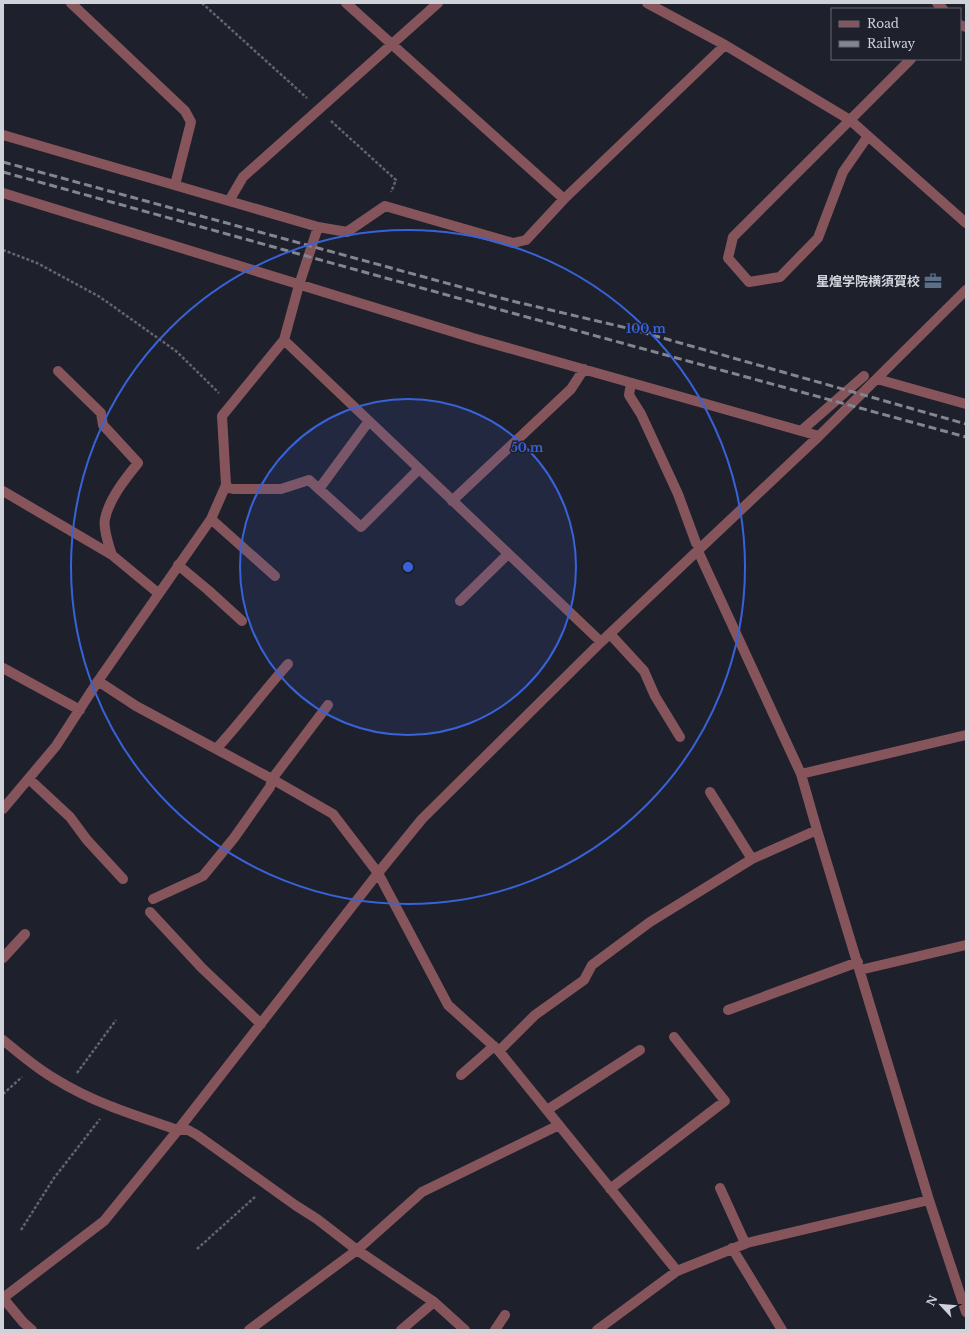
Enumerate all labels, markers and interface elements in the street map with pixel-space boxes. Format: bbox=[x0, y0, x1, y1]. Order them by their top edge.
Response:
legend bbox=[831, 8, 961, 60]
text: Road bbox=[867, 16, 899, 31]
text: Railway bbox=[867, 36, 916, 51]
office icon: 星煌学院横須賀校 bbox=[923, 271, 943, 291]
place label: 星煌学院横須賀校 bbox=[816, 273, 920, 290]
text: 100 m bbox=[626, 321, 667, 336]
text: 50 m bbox=[511, 440, 544, 455]
centre of rings bbox=[401, 560, 415, 574]
north arrow bbox=[921, 1285, 961, 1325]
text: N bbox=[923, 1292, 941, 1308]

